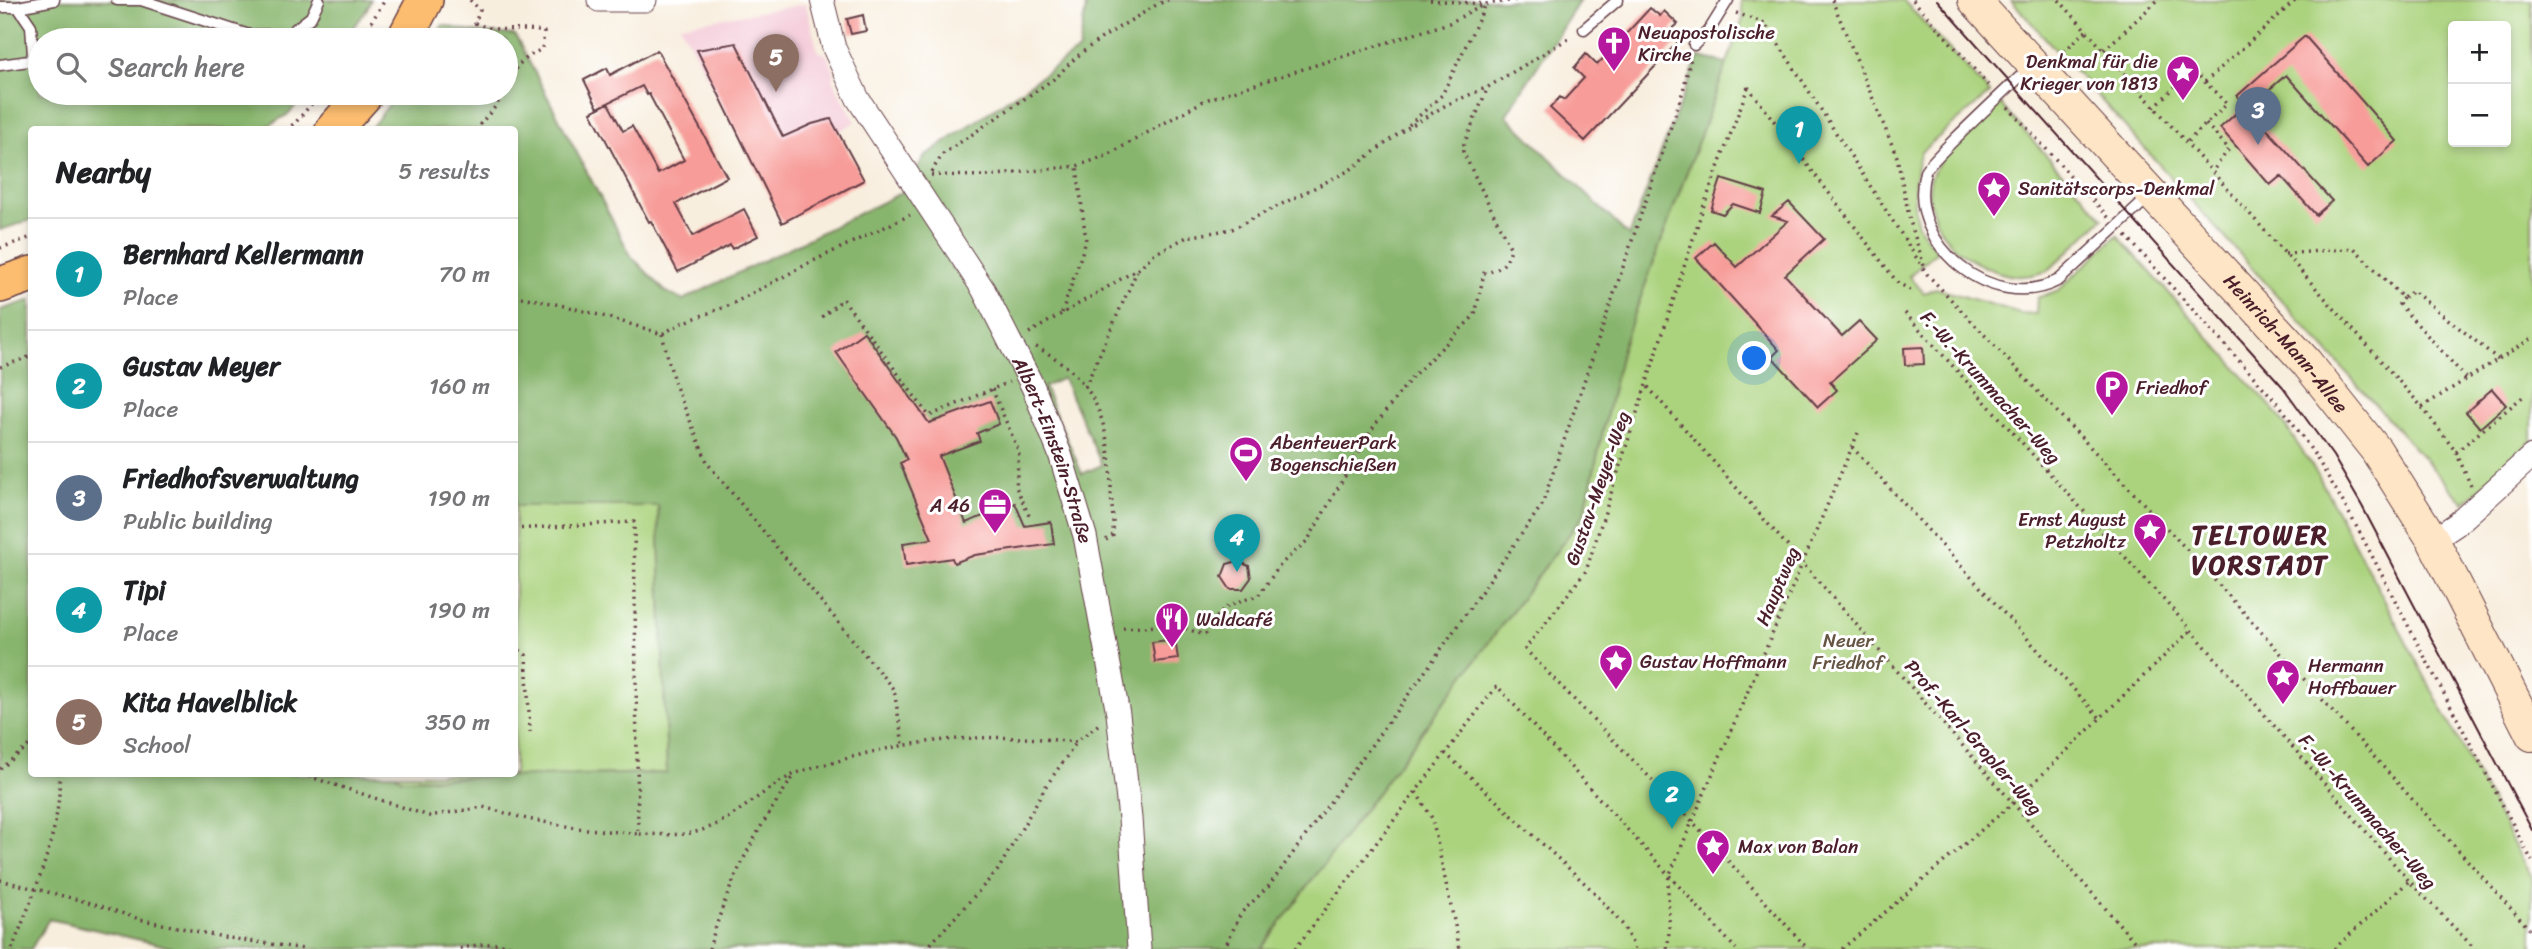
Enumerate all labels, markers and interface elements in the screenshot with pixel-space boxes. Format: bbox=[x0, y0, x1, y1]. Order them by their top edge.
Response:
place label: Neuapostolische Kirche bbox=[1638, 16, 1775, 71]
map controls bbox=[2448, 21, 2511, 147]
button: + bbox=[2448, 21, 2511, 84]
church icon: Neuapostolische Kirche bbox=[1595, 24, 1633, 73]
search box bbox=[28, 28, 518, 105]
pin: 5 bbox=[753, 34, 799, 92]
text: Search here bbox=[108, 44, 245, 90]
place label: Denkmal für die Krieger von 1813 bbox=[2020, 45, 2159, 100]
icon: search bbox=[52, 48, 90, 86]
place icon: Denkmal für die Krieger von 1813 bbox=[2164, 53, 2202, 102]
button: − bbox=[2448, 84, 2511, 147]
pin: 3 bbox=[2235, 87, 2281, 145]
pin: 1 bbox=[1776, 106, 1822, 164]
text: Nearby bbox=[56, 145, 151, 199]
text: 5 results bbox=[399, 151, 490, 192]
place icon: Sanitätscorps-Denkmal bbox=[1975, 169, 2013, 218]
place label: Sanitätscorps-Denkmal bbox=[2018, 172, 2215, 205]
text: Bernhard Kellermann bbox=[123, 231, 363, 277]
text: 1 bbox=[74, 254, 84, 295]
text: 70 m bbox=[439, 254, 490, 295]
street label: Heinrich-Mann-Allee bbox=[2215, 266, 2357, 421]
text: Place bbox=[123, 277, 178, 318]
street label: F.-W.-Krummacher-Weg bbox=[1912, 303, 2069, 472]
your location bbox=[1737, 341, 1771, 375]
text: Gustav Meyer bbox=[123, 343, 280, 389]
street label: Albert-Einstein-Straße bbox=[1002, 349, 1102, 546]
text: 2 bbox=[72, 366, 86, 407]
text: 160 m bbox=[429, 366, 490, 407]
parking icon: Friedhof bbox=[2093, 368, 2131, 417]
place label: Friedhof bbox=[2136, 371, 2210, 404]
text: Place bbox=[123, 389, 178, 430]
street label: Gustav-Meyer-Weg bbox=[1556, 406, 1639, 570]
place label: AbenteuerPark Bogenschießen bbox=[1269, 426, 1397, 481]
sports icon: AbenteuerPark Bogenschießen bbox=[1227, 434, 1265, 483]
text: Friedhofsverwaltung bbox=[123, 455, 359, 501]
text: 3 bbox=[73, 478, 85, 519]
text: 190 m bbox=[428, 478, 490, 519]
office icon: A 46 bbox=[976, 486, 1014, 535]
place label: A 46 bbox=[929, 489, 970, 522]
text: Public building bbox=[123, 501, 273, 542]
place label: Ernst August Petzholtz bbox=[2018, 503, 2127, 558]
place icon: Ernst August Petzholtz bbox=[2131, 511, 2169, 560]
district label: TELTOWER VORSTADT bbox=[2191, 512, 2329, 588]
pin: 4 bbox=[1214, 514, 1260, 572]
street label: Hauptweg bbox=[1746, 541, 1809, 631]
text: Tipi bbox=[123, 567, 166, 613]
text: 4 bbox=[72, 590, 86, 631]
text: 190 m bbox=[428, 590, 490, 631]
restaurant icon: Waldcafé bbox=[1153, 600, 1191, 649]
place label: Waldcafé bbox=[1196, 603, 1273, 636]
text: Place bbox=[123, 613, 178, 654]
park label: Neuer Friedhof bbox=[1813, 624, 1886, 679]
place icon: Gustav Hoffmann bbox=[1597, 642, 1635, 691]
place label: Gustav Hoffmann bbox=[1640, 645, 1787, 678]
place label: Hermann Hoffbauer bbox=[2308, 649, 2397, 704]
street label: Prof.-Karl-Gropler-Weg bbox=[1896, 652, 2051, 823]
place icon: Hermann Hoffbauer bbox=[2264, 657, 2302, 706]
text: Kita Havelblick bbox=[123, 679, 297, 725]
text: 5 bbox=[72, 702, 86, 743]
text: 350 m bbox=[425, 702, 490, 743]
text: School bbox=[123, 725, 191, 766]
street label: F.-W.-Krummacher-Weg bbox=[2290, 726, 2445, 897]
pin: 2 bbox=[1649, 771, 1695, 829]
place icon: Max von Balan bbox=[1694, 827, 1732, 876]
place label: Max von Balan bbox=[1738, 830, 1858, 863]

